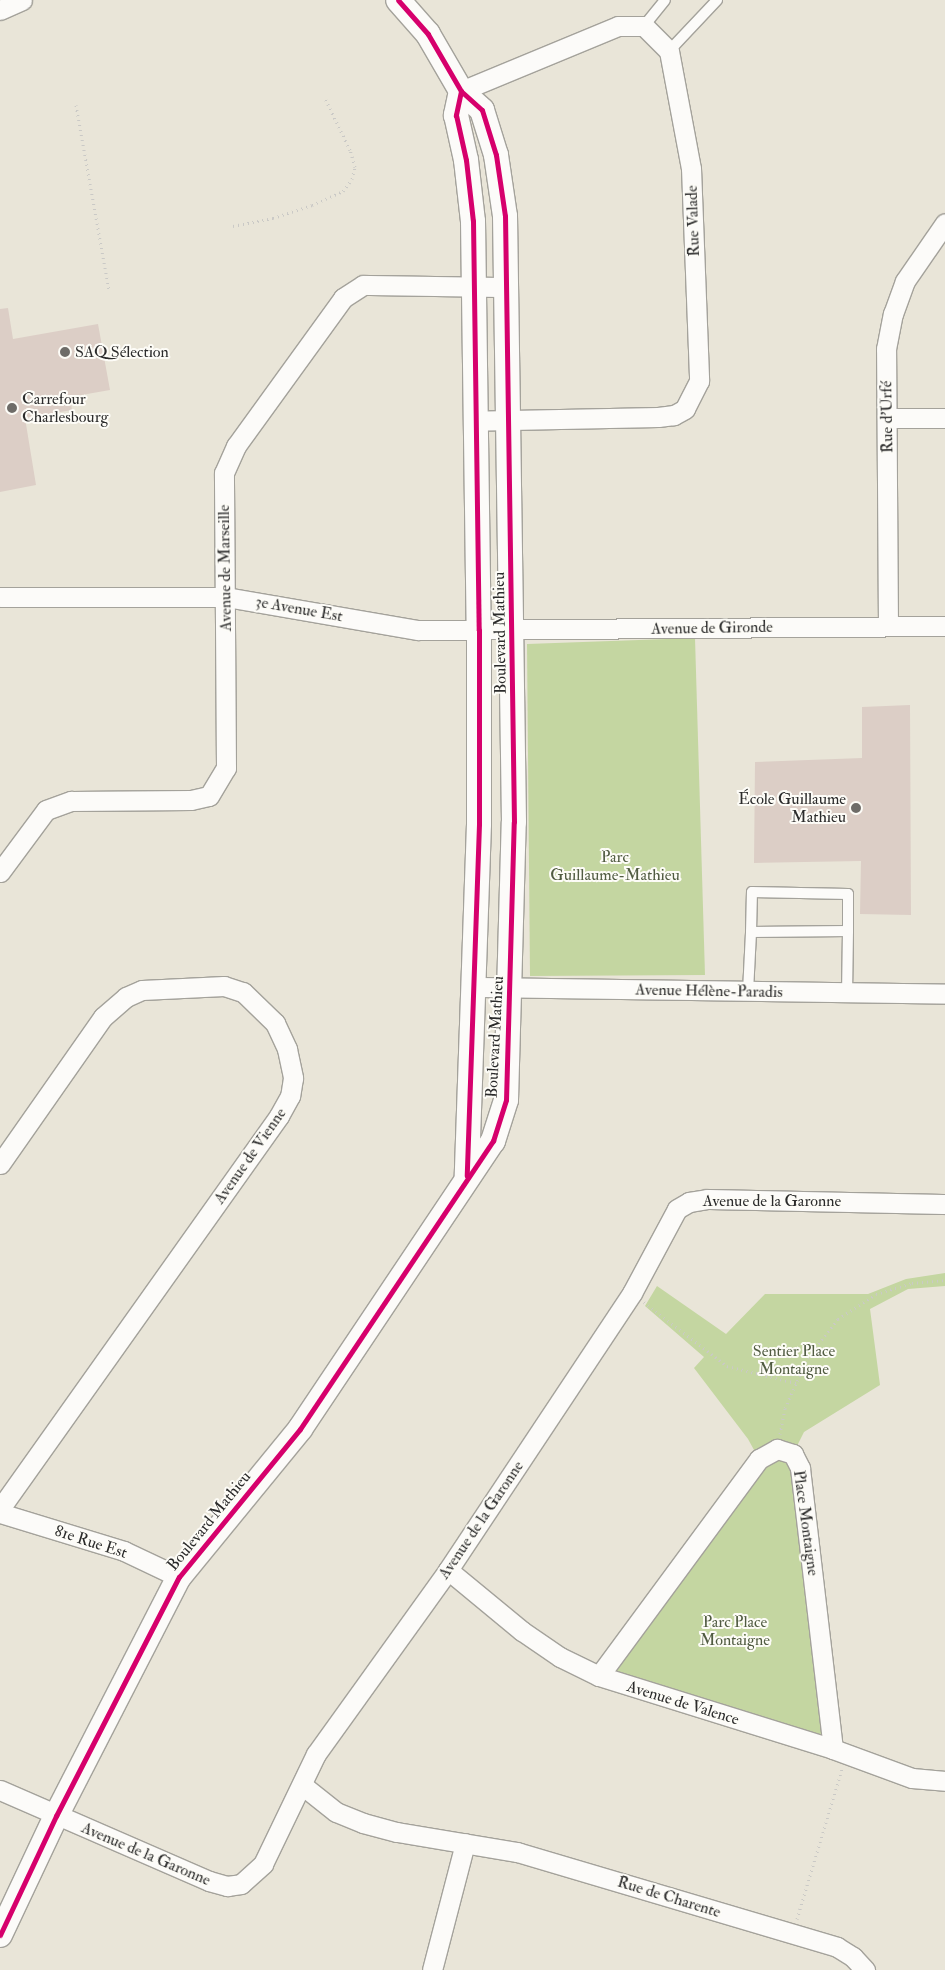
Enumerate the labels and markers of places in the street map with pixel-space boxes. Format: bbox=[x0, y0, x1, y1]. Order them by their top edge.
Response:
place label: SAQ Sélection bbox=[75, 342, 169, 362]
marker: SAQ Sélection bbox=[59, 346, 71, 358]
place label: Carrefour Charlesbourg bbox=[22, 389, 108, 427]
marker: Carrefour Charlesbourg bbox=[6, 402, 18, 414]
place label: École Guillaume Mathieu bbox=[738, 789, 846, 827]
marker: École Guillaume Mathieu bbox=[850, 802, 862, 814]

